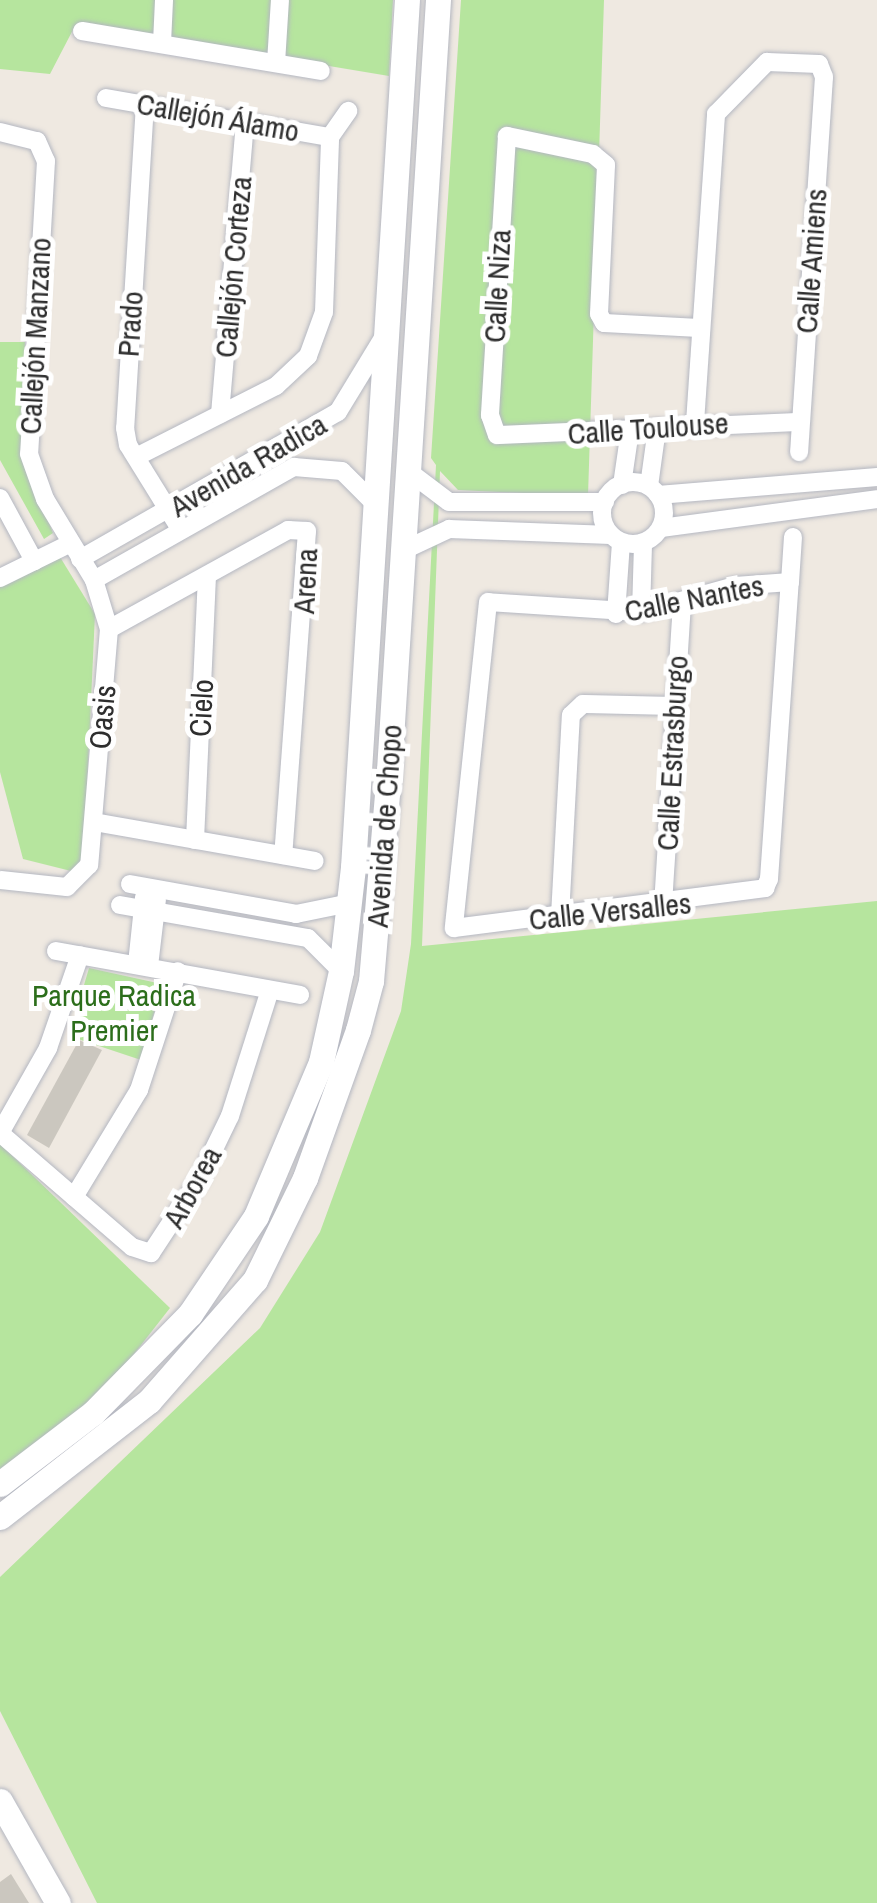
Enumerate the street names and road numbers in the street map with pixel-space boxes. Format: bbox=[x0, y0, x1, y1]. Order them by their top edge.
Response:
street label: Callejón Álamo bbox=[133, 85, 303, 149]
street label: Callejón Corteza bbox=[207, 175, 259, 359]
street label: Calle Amiens bbox=[788, 187, 834, 335]
street label: Calle Niza bbox=[476, 228, 518, 344]
street label: Callejón Manzano bbox=[12, 237, 58, 435]
street label: Prado bbox=[110, 290, 150, 358]
street label: Calle Toulouse bbox=[566, 404, 730, 452]
street label: Avenida Radica bbox=[163, 406, 333, 524]
street label: Arena bbox=[285, 547, 325, 615]
street label: Calle Nantes bbox=[621, 567, 767, 629]
street label: Calle Estrasburgo bbox=[649, 654, 695, 852]
street label: Cielo bbox=[182, 678, 220, 738]
street label: Oasis bbox=[81, 683, 123, 751]
street label: Avenida de Chopo bbox=[359, 723, 409, 929]
street label: Calle Versalles bbox=[527, 885, 693, 937]
street label: Arborea bbox=[155, 1140, 229, 1234]

